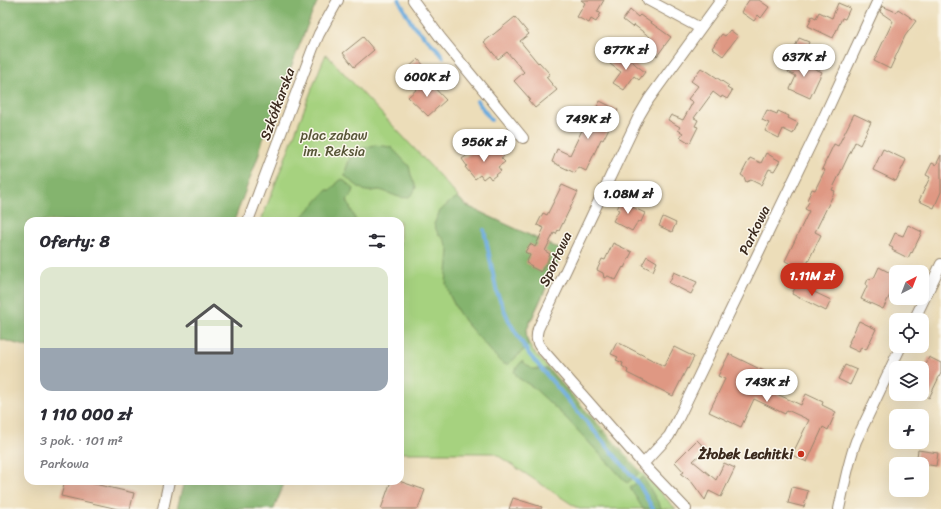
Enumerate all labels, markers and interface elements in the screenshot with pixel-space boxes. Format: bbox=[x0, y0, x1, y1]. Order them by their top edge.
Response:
pin: 877K zł bbox=[589, 37, 663, 71]
text: 877K zł bbox=[604, 38, 648, 61]
pin: 637K zł bbox=[767, 44, 841, 78]
text: 637K zł bbox=[782, 45, 826, 68]
street label: Szkółkarska bbox=[253, 63, 302, 144]
pin: 600K zł bbox=[390, 64, 464, 98]
text: 600K zł bbox=[404, 65, 450, 88]
pin: 749K zł bbox=[551, 106, 625, 140]
text: 749K zł bbox=[565, 107, 611, 130]
park label: plac zabaw im. Reksia bbox=[300, 123, 368, 164]
pin: 956K zł bbox=[447, 129, 521, 163]
text: 956K zł bbox=[461, 130, 507, 153]
pin: 1.08M zł bbox=[587, 181, 669, 215]
text: 1.08M zł bbox=[603, 182, 653, 205]
street label: Parkowa bbox=[732, 201, 777, 259]
text: Oferty: 8 bbox=[40, 226, 110, 256]
street label: Sportowa bbox=[532, 227, 579, 291]
icon: filters bbox=[366, 230, 388, 252]
pin: 1.11M zł bbox=[771, 263, 853, 297]
text: 1.11M zł bbox=[789, 264, 835, 287]
north arrow bbox=[889, 265, 929, 305]
map controls bbox=[889, 265, 929, 497]
icon: home bbox=[178, 293, 250, 365]
button: locate bbox=[889, 313, 929, 353]
button: layers bbox=[889, 361, 929, 401]
pin: 743K zł bbox=[730, 369, 804, 403]
text: 743K zł bbox=[745, 370, 789, 393]
text: 1 110 000 zł bbox=[40, 399, 132, 429]
button: + bbox=[889, 409, 929, 449]
text: 3 pok. · 101 m² bbox=[40, 429, 123, 452]
place label: Żłobek Lechitki bbox=[697, 442, 794, 467]
marker: Żłobek Lechitki bbox=[796, 449, 806, 459]
text: Parkowa bbox=[40, 452, 89, 475]
button: − bbox=[889, 457, 929, 497]

